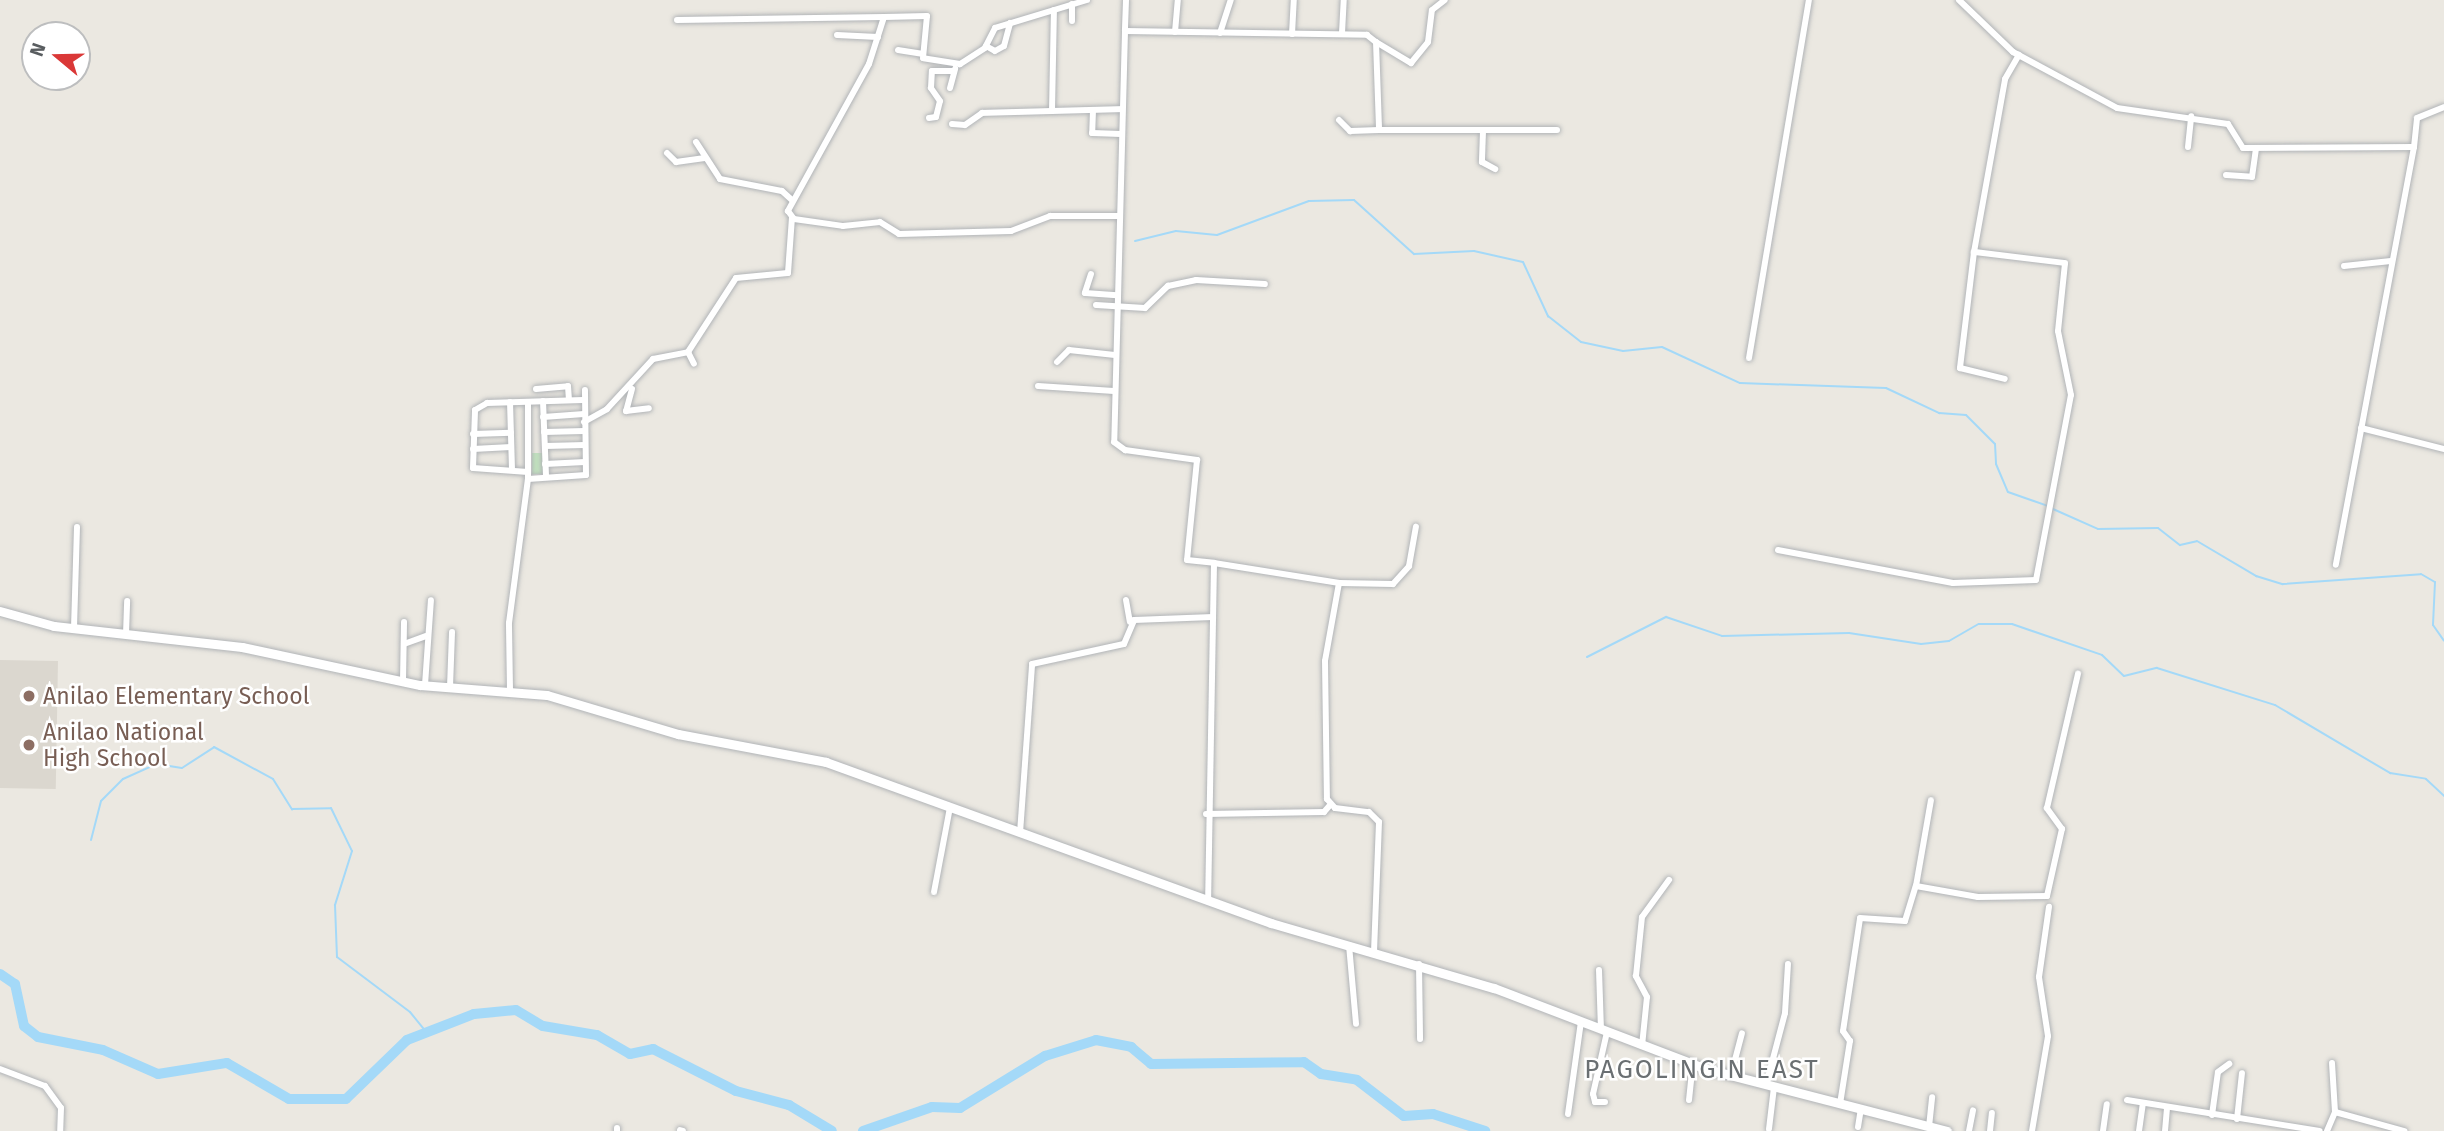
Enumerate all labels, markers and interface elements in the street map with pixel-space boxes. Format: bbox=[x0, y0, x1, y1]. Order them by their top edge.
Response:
north arrow bbox=[21, 21, 91, 91]
text: N bbox=[25, 40, 50, 59]
place label: Anilao Elementary School bbox=[43, 682, 309, 710]
marker: Anilao Elementary School bbox=[21, 688, 37, 704]
place label: Anilao National High School bbox=[43, 718, 204, 772]
marker: Anilao National High School bbox=[21, 737, 37, 753]
district label: PAGOLINGIN EAST bbox=[1586, 1054, 1818, 1086]

